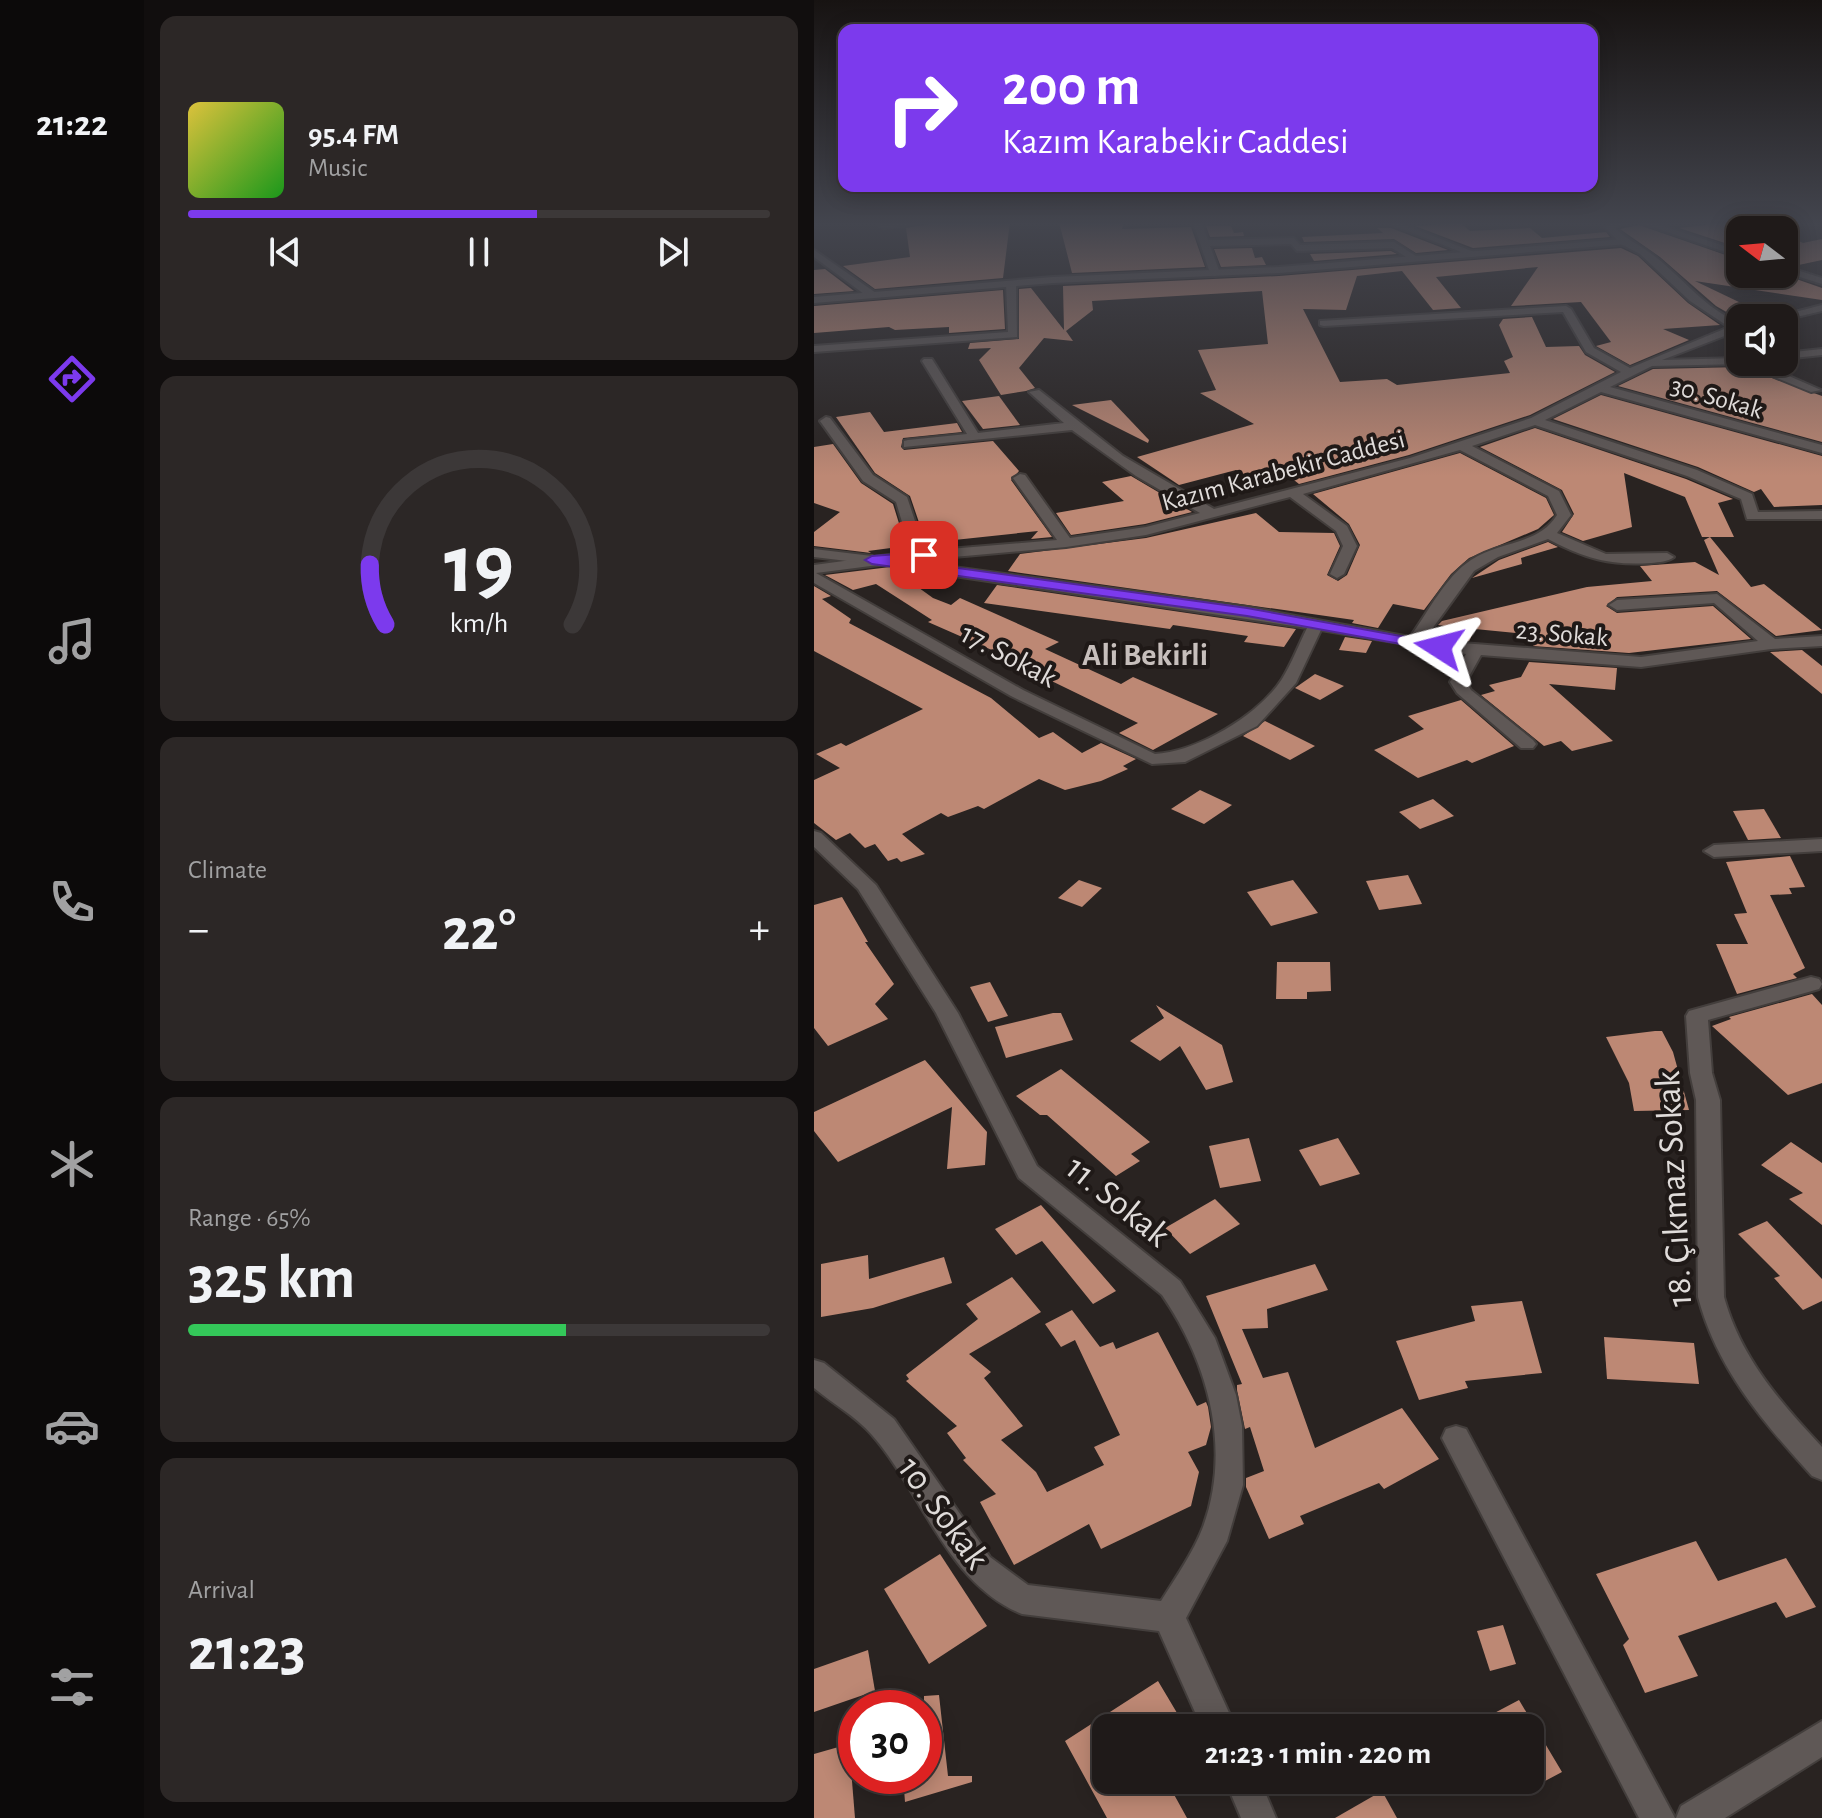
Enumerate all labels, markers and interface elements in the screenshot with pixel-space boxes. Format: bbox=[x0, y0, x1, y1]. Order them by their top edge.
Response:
icon: right bbox=[870, 56, 974, 160]
text: 200 m bbox=[1002, 59, 1140, 115]
text: 21:22 bbox=[36, 106, 108, 142]
text: 95.4 FM bbox=[308, 120, 399, 150]
text: Kazım Karabekir Caddesi bbox=[1002, 124, 1349, 160]
text: Music bbox=[308, 155, 367, 181]
north arrow bbox=[1726, 216, 1798, 288]
map controls bbox=[1726, 216, 1798, 376]
icon: previous bbox=[263, 230, 307, 274]
icon: pause bbox=[457, 230, 501, 274]
icon: next bbox=[651, 230, 695, 274]
button: sound bbox=[1726, 304, 1798, 376]
icon: directions bbox=[44, 351, 100, 407]
street label: 30. Sokak bbox=[1668, 372, 1766, 424]
street label: Kazım Karabekir Caddesi bbox=[1159, 426, 1408, 516]
pin bbox=[890, 521, 958, 589]
text: 19 bbox=[444, 523, 514, 607]
icon: arrive bbox=[902, 533, 946, 577]
position arrow bbox=[1397, 605, 1481, 689]
text: km/h bbox=[450, 609, 508, 638]
icon: music bbox=[44, 613, 100, 669]
street label: 23. Sokak bbox=[1515, 617, 1609, 651]
street label: 17. Sokak bbox=[956, 618, 1062, 694]
district label: Ali Bekirli bbox=[1082, 639, 1208, 671]
text: Climate bbox=[188, 857, 267, 883]
icon: phone bbox=[44, 874, 100, 930]
text: 22° bbox=[442, 901, 516, 961]
text: − bbox=[188, 908, 209, 952]
text: + bbox=[749, 908, 770, 952]
street label: 18. Çıkmaz Sokak bbox=[1650, 1069, 1698, 1308]
icon: climate bbox=[44, 1136, 100, 1192]
street label: 11. Sokak bbox=[1059, 1149, 1177, 1254]
text: Range · 65% bbox=[188, 1205, 311, 1231]
text: 325 km bbox=[188, 1249, 355, 1309]
icon: car bbox=[44, 1398, 100, 1454]
street label: 10. Sokak bbox=[891, 1451, 996, 1576]
text: Arrival bbox=[188, 1577, 255, 1603]
text: 21:23 bbox=[188, 1621, 306, 1681]
icon: filters bbox=[44, 1659, 100, 1715]
speed limit sign: 30 bbox=[838, 1690, 942, 1794]
text: 21:23 · 1 min · 220 m bbox=[1205, 1739, 1431, 1769]

